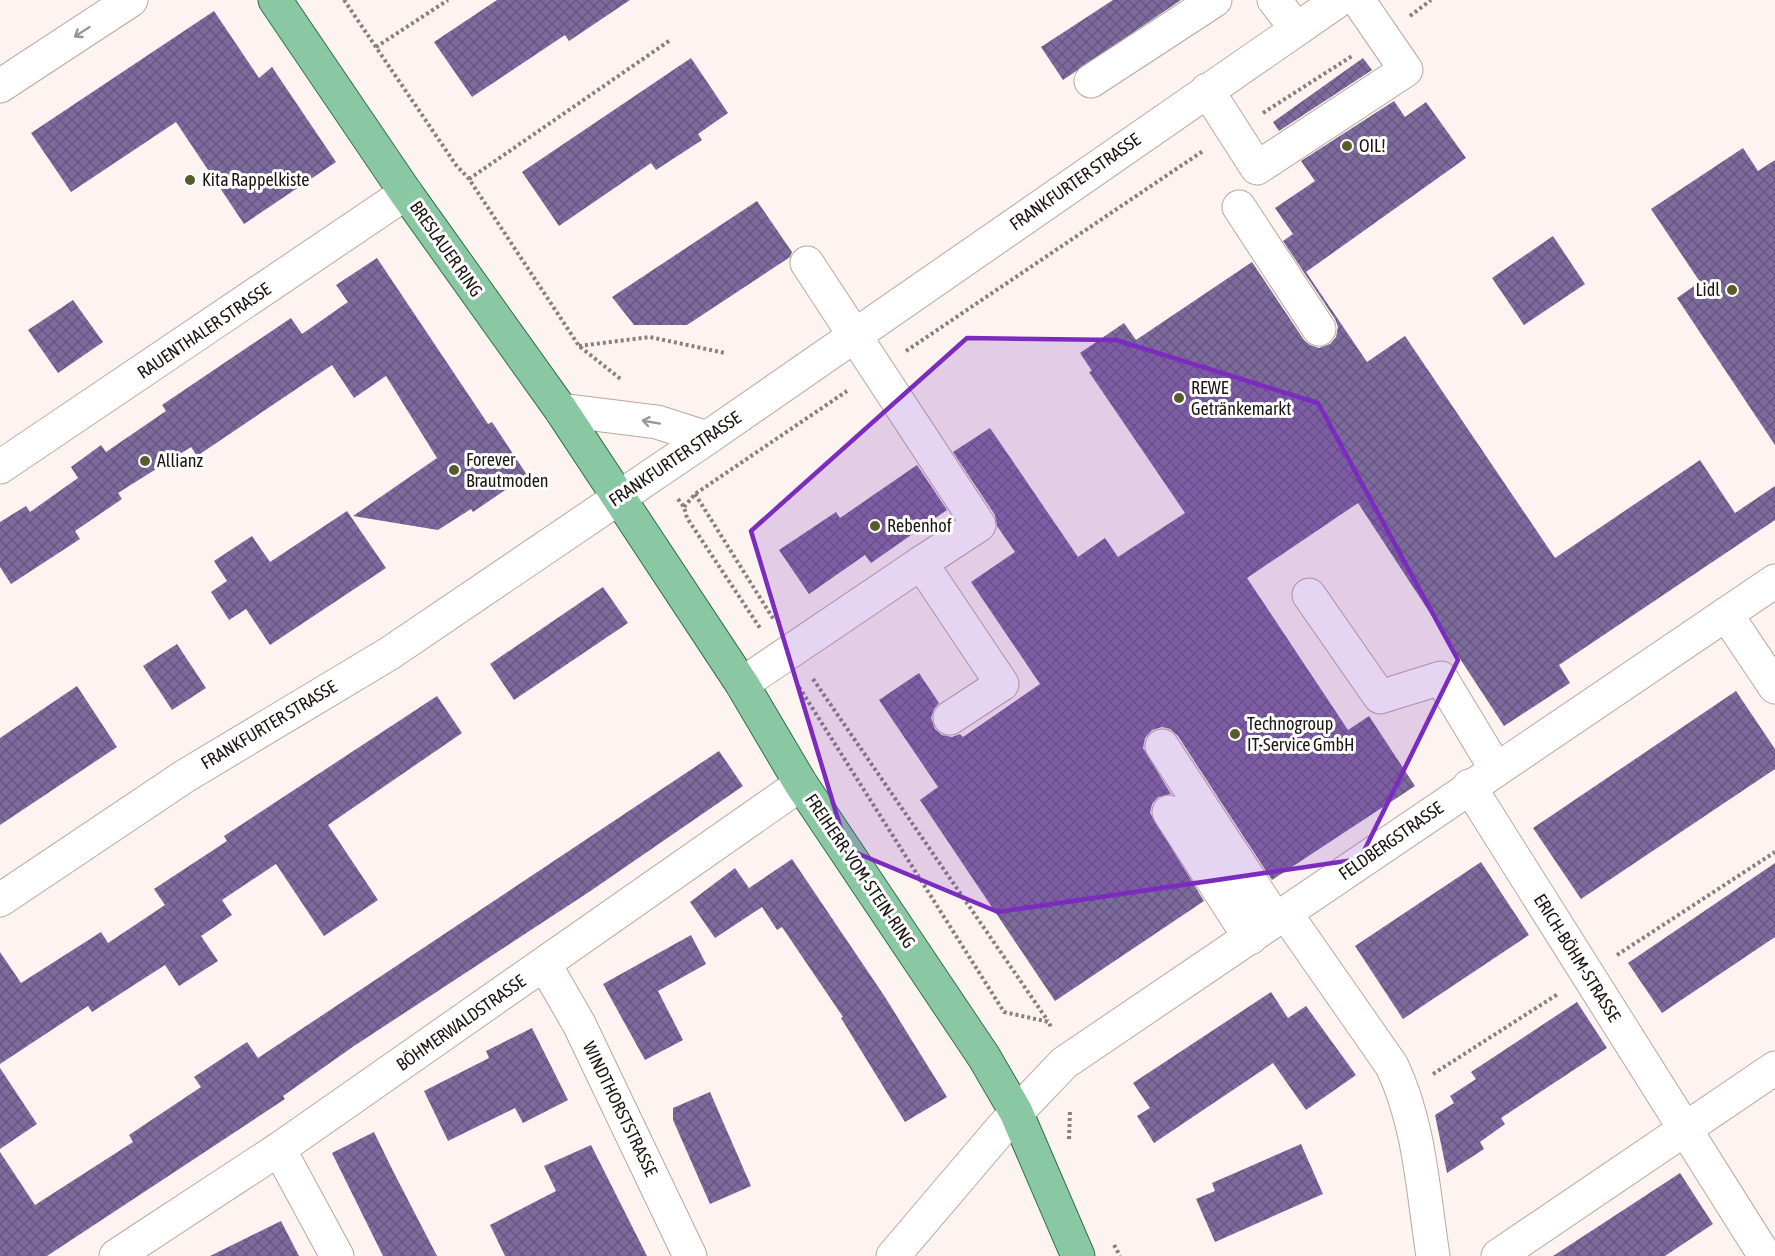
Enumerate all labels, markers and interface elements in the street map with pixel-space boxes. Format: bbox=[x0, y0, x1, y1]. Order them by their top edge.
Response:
one-way arrow bbox=[74, 26, 91, 38]
street label: FRANKFURTER STRASSE bbox=[1005, 128, 1144, 235]
place label: OIL! bbox=[1359, 135, 1386, 156]
marker: OIL! bbox=[1340, 139, 1354, 153]
place label: Kita Rappelkiste bbox=[202, 169, 309, 190]
marker: Kita Rappelkiste bbox=[183, 173, 197, 187]
street label: BRESLAUER RING bbox=[406, 197, 487, 301]
street label: RAUENTHALER STRASSE bbox=[133, 278, 275, 383]
place label: Lidl bbox=[1696, 279, 1720, 300]
marker: Lidl bbox=[1725, 283, 1739, 297]
place label: REWE Getränkemarkt bbox=[1191, 377, 1291, 419]
marker: REWE Getränkemarkt bbox=[1172, 391, 1186, 405]
street label: FRANKFURTER STRASSE bbox=[605, 407, 745, 510]
one-way arrow bbox=[641, 416, 661, 427]
place label: Forever Brautmoden bbox=[466, 449, 549, 491]
place label: Allianz bbox=[157, 450, 204, 471]
marker: Allianz bbox=[138, 454, 152, 468]
marker: Forever Brautmoden bbox=[447, 463, 461, 477]
place label: Rebenhof bbox=[887, 515, 952, 536]
marker: Rebenhof bbox=[868, 519, 882, 533]
street label: FRANKFURTER STRASSE bbox=[197, 676, 341, 773]
place label: Technogroup IT-Service GmbH bbox=[1247, 713, 1354, 755]
marker: Technogroup IT-Service GmbH bbox=[1228, 727, 1242, 741]
street label: FREIHERR-VOM-STEIN-RING bbox=[801, 790, 920, 952]
street label: FELDBERGSTRASSE bbox=[1334, 797, 1447, 884]
street label: ERICH-BÖHM-STRASSE bbox=[1530, 890, 1625, 1026]
street label: BÖHMERWALDSTRASSE bbox=[392, 970, 530, 1075]
street label: WINDTHORSTSTRASSE bbox=[579, 1038, 662, 1180]

